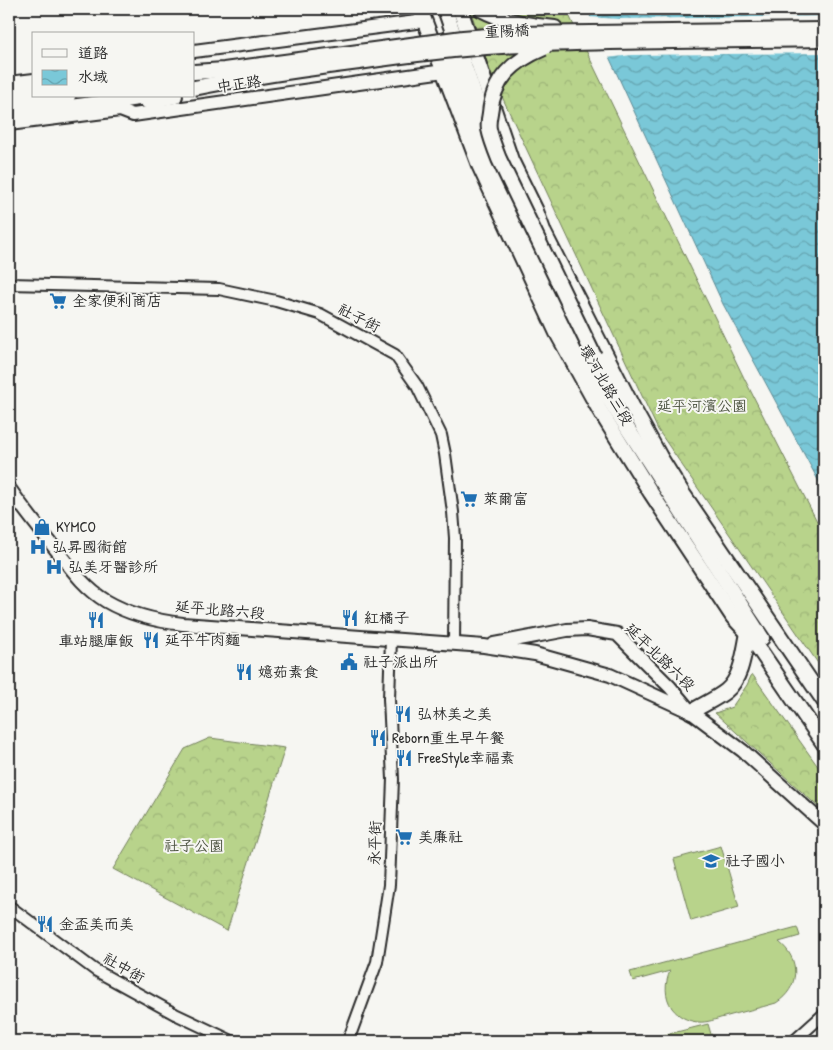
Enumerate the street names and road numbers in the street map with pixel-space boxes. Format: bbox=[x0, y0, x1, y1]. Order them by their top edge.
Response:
street label: 重陽橋 bbox=[484, 19, 530, 42]
street label: 中正路 bbox=[215, 70, 263, 97]
street label: 社子街 bbox=[334, 298, 384, 337]
street label: 環河北路三段 bbox=[575, 341, 638, 429]
street label: 延平北路六段 bbox=[174, 595, 266, 624]
street label: 延平北路六段 bbox=[621, 618, 700, 695]
street label: 永平街 bbox=[364, 820, 385, 866]
street label: 社中街 bbox=[100, 947, 149, 988]

